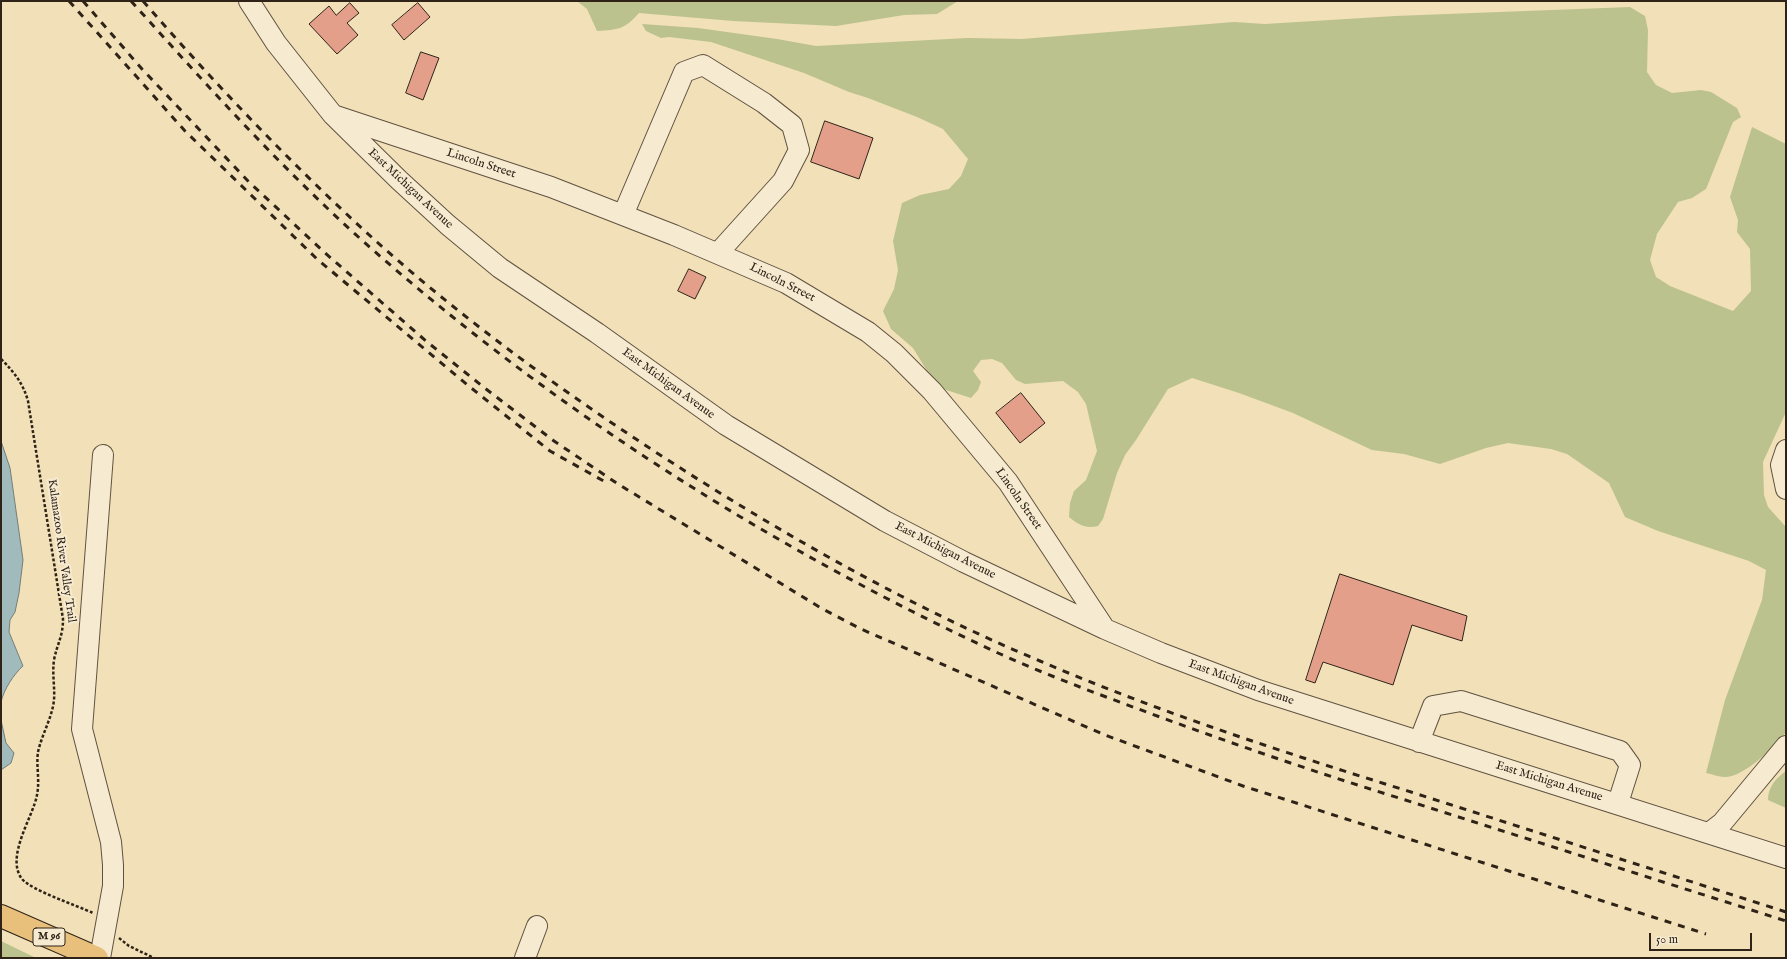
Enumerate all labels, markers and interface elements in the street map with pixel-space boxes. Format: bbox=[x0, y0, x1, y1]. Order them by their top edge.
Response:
street label: East Michigan Avenue bbox=[364, 146, 456, 232]
street label: Lincoln Street bbox=[445, 146, 517, 182]
street label: Lincoln Street bbox=[747, 260, 817, 306]
street label: East Michigan Avenue bbox=[619, 346, 717, 422]
street label: Lincoln Street bbox=[992, 465, 1044, 533]
street label: Kalamazoo River Valley Trail bbox=[44, 478, 78, 624]
street label: East Michigan Avenue bbox=[892, 519, 998, 583]
street label: East Michigan Avenue bbox=[1186, 657, 1296, 709]
street label: East Michigan Avenue bbox=[1494, 759, 1604, 805]
scale bar bbox=[1651, 925, 1754, 951]
road number: M 96 bbox=[33, 928, 65, 946]
text: 50 m bbox=[1656, 932, 1678, 947]

